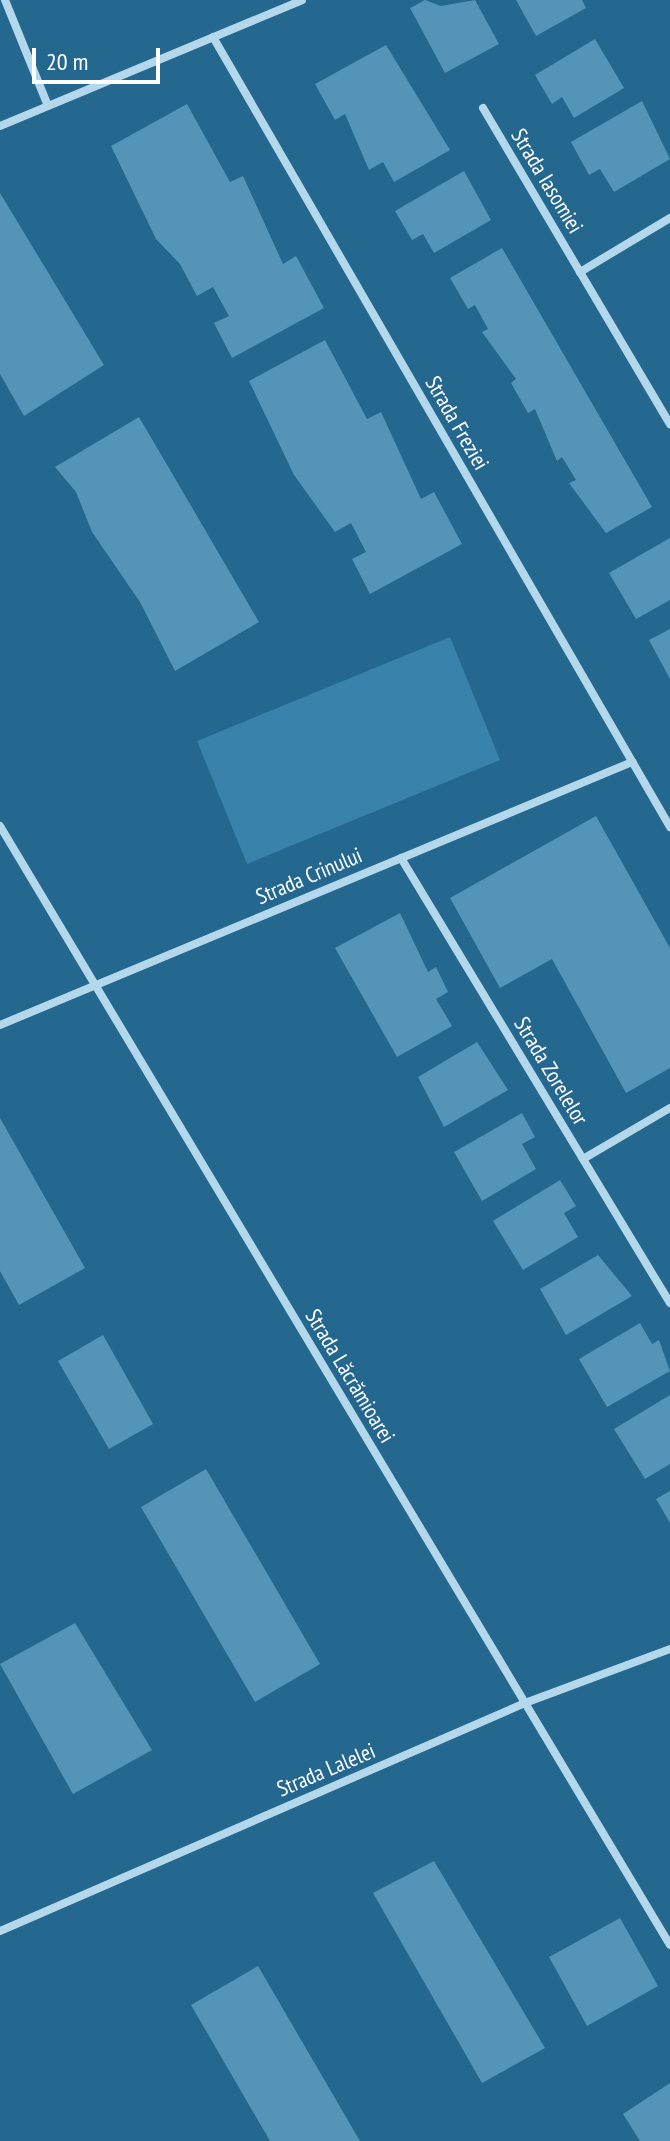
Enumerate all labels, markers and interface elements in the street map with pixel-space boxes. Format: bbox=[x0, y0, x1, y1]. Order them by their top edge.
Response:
scale bar bbox=[36, 32, 164, 82]
text: 20 m bbox=[46, 46, 88, 77]
street label: Strada Iasomiei bbox=[506, 124, 588, 238]
street label: Strada Freziei bbox=[420, 371, 494, 475]
street label: Strada Crinului bbox=[252, 842, 366, 910]
street label: Strada Zorelelor bbox=[508, 1012, 594, 1130]
street label: Strada Lăcrămioarei bbox=[300, 1304, 400, 1448]
street label: Strada Lalelei bbox=[273, 1738, 379, 1802]

